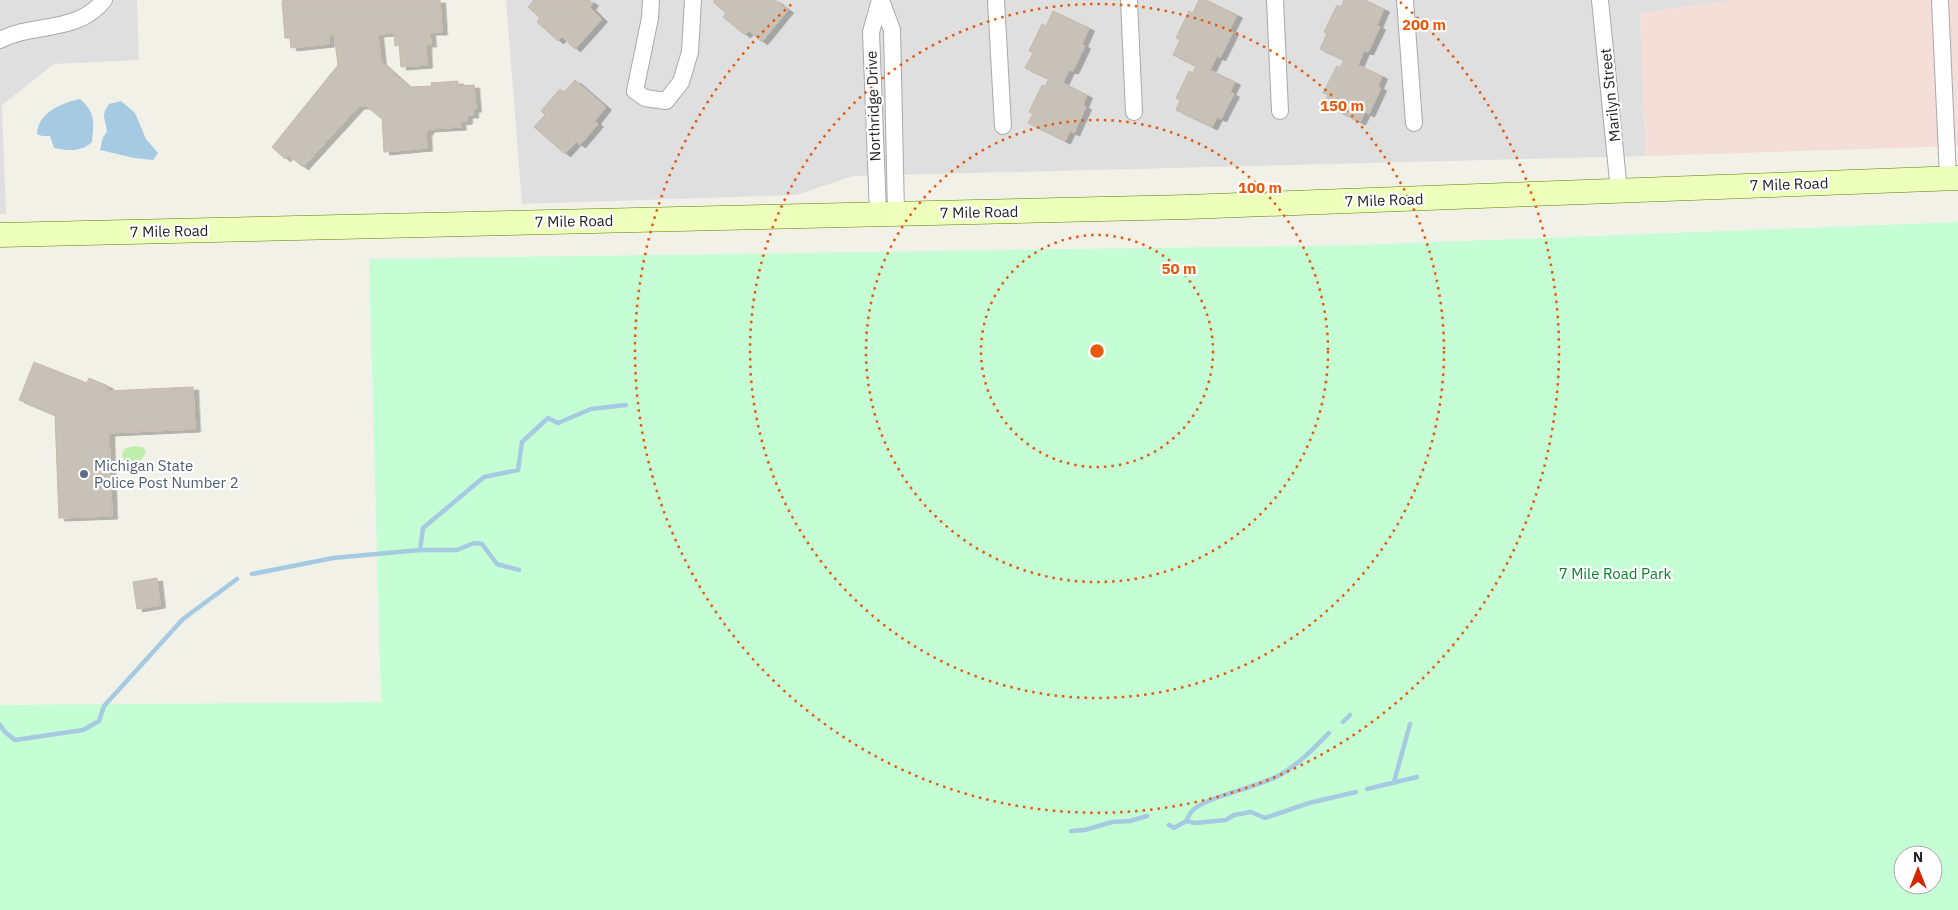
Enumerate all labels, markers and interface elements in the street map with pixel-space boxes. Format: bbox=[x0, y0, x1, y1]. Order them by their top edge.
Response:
text: 200 m bbox=[1402, 15, 1446, 34]
street label: Marilyn Street bbox=[1596, 47, 1624, 143]
street label: Northridge Drive bbox=[862, 50, 884, 162]
text: 150 m bbox=[1320, 96, 1364, 115]
street label: 7 Mile Road bbox=[1749, 173, 1829, 195]
text: 100 m bbox=[1238, 178, 1282, 197]
street label: 7 Mile Road bbox=[1344, 189, 1424, 211]
street label: 7 Mile Road bbox=[939, 202, 1019, 222]
street label: 7 Mile Road bbox=[534, 211, 614, 231]
street label: 7 Mile Road bbox=[129, 221, 209, 241]
text: 50 m bbox=[1162, 259, 1196, 278]
centre of rings bbox=[1088, 342, 1106, 360]
place label: Michigan State Police Post Number 2 bbox=[94, 456, 239, 492]
marker: Michigan State Police Post Number 2 bbox=[78, 468, 90, 480]
park label: 7 Mile Road Park bbox=[1559, 564, 1671, 583]
north arrow bbox=[1893, 845, 1943, 895]
text: N bbox=[1913, 848, 1923, 866]

